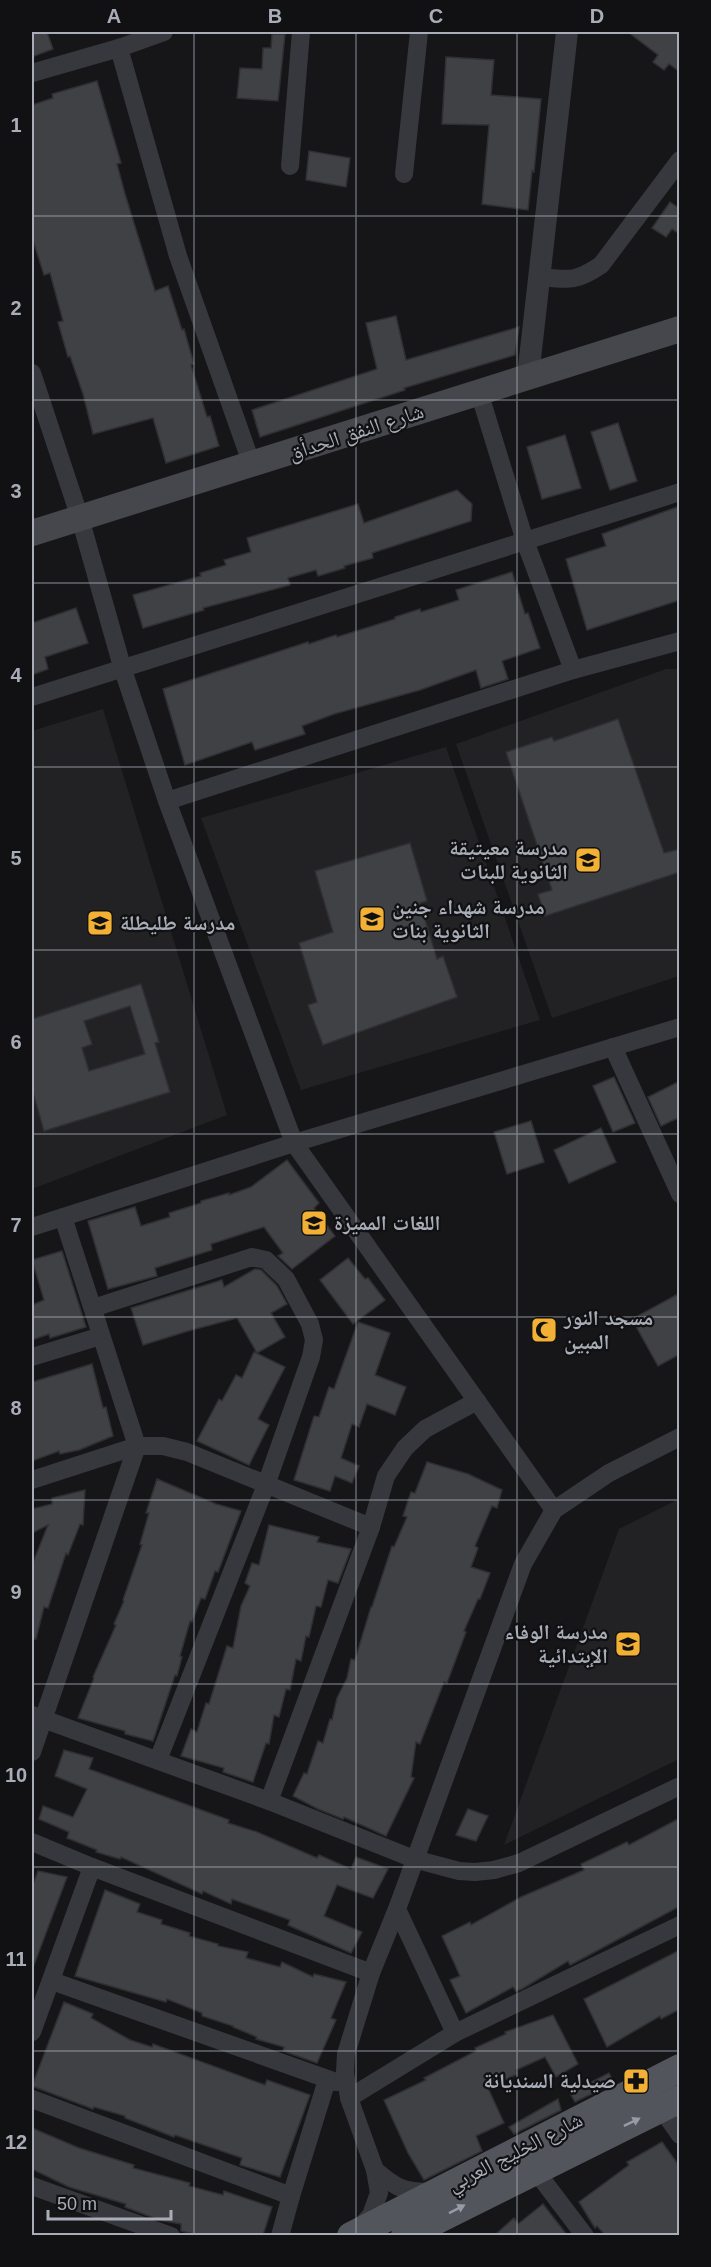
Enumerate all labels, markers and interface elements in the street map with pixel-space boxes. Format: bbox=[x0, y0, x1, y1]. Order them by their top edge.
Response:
text: A bbox=[107, 5, 121, 27]
text: B bbox=[268, 5, 282, 27]
text: C bbox=[429, 5, 443, 27]
text: D bbox=[590, 5, 604, 27]
text: 1 bbox=[10, 114, 22, 136]
text: 2 bbox=[10, 297, 22, 319]
street label: شارع النفق الحدأق bbox=[285, 398, 427, 466]
text: 3 bbox=[10, 480, 22, 502]
text: 4 bbox=[10, 664, 22, 686]
place label: مدرسة معيتيقة الثانوية للبنات bbox=[449, 836, 568, 884]
school or university icon: مدرسة معيتيقة الثانوية للبنات bbox=[573, 845, 603, 875]
text: 5 bbox=[10, 847, 22, 869]
place label: مدرسة شهداء جنين الثانوية بنات bbox=[392, 895, 545, 943]
school or university icon: مدرسة شهداء جنين الثانوية بنات bbox=[357, 904, 387, 934]
school or university icon: مدرسة طليطلة bbox=[85, 908, 115, 938]
place label: مدرسة طليطلة bbox=[120, 911, 235, 935]
text: 6 bbox=[10, 1031, 22, 1053]
school or university icon: اللغات المميزة bbox=[299, 1208, 329, 1238]
place label: اللغات المميزة bbox=[334, 1211, 441, 1235]
text: 7 bbox=[10, 1214, 22, 1236]
place label: مسجد النور المبين bbox=[563, 1306, 653, 1355]
mosque icon: مسجد النور المبين bbox=[529, 1315, 559, 1345]
text: 8 bbox=[10, 1397, 22, 1419]
text: 9 bbox=[10, 1581, 22, 1603]
place label: مدرسة الوفاء الإبتدائية bbox=[504, 1620, 608, 1668]
school or university icon: مدرسة الوفاء الإبتدائية bbox=[613, 1629, 643, 1659]
text: 10 bbox=[5, 1764, 27, 1786]
text: 11 bbox=[5, 1948, 27, 1970]
pharmacy icon: صيدلية السنديانة bbox=[621, 2066, 651, 2096]
place label: صيدلية السنديانة bbox=[484, 2069, 616, 2093]
street label: شارع الخليج العربي bbox=[443, 2108, 589, 2200]
one-way arrow bbox=[623, 2118, 640, 2127]
text: 12 bbox=[5, 2131, 27, 2153]
scale bar bbox=[48, 2183, 171, 2221]
text: 50 m bbox=[57, 2194, 97, 2214]
one-way arrow bbox=[449, 2204, 466, 2214]

